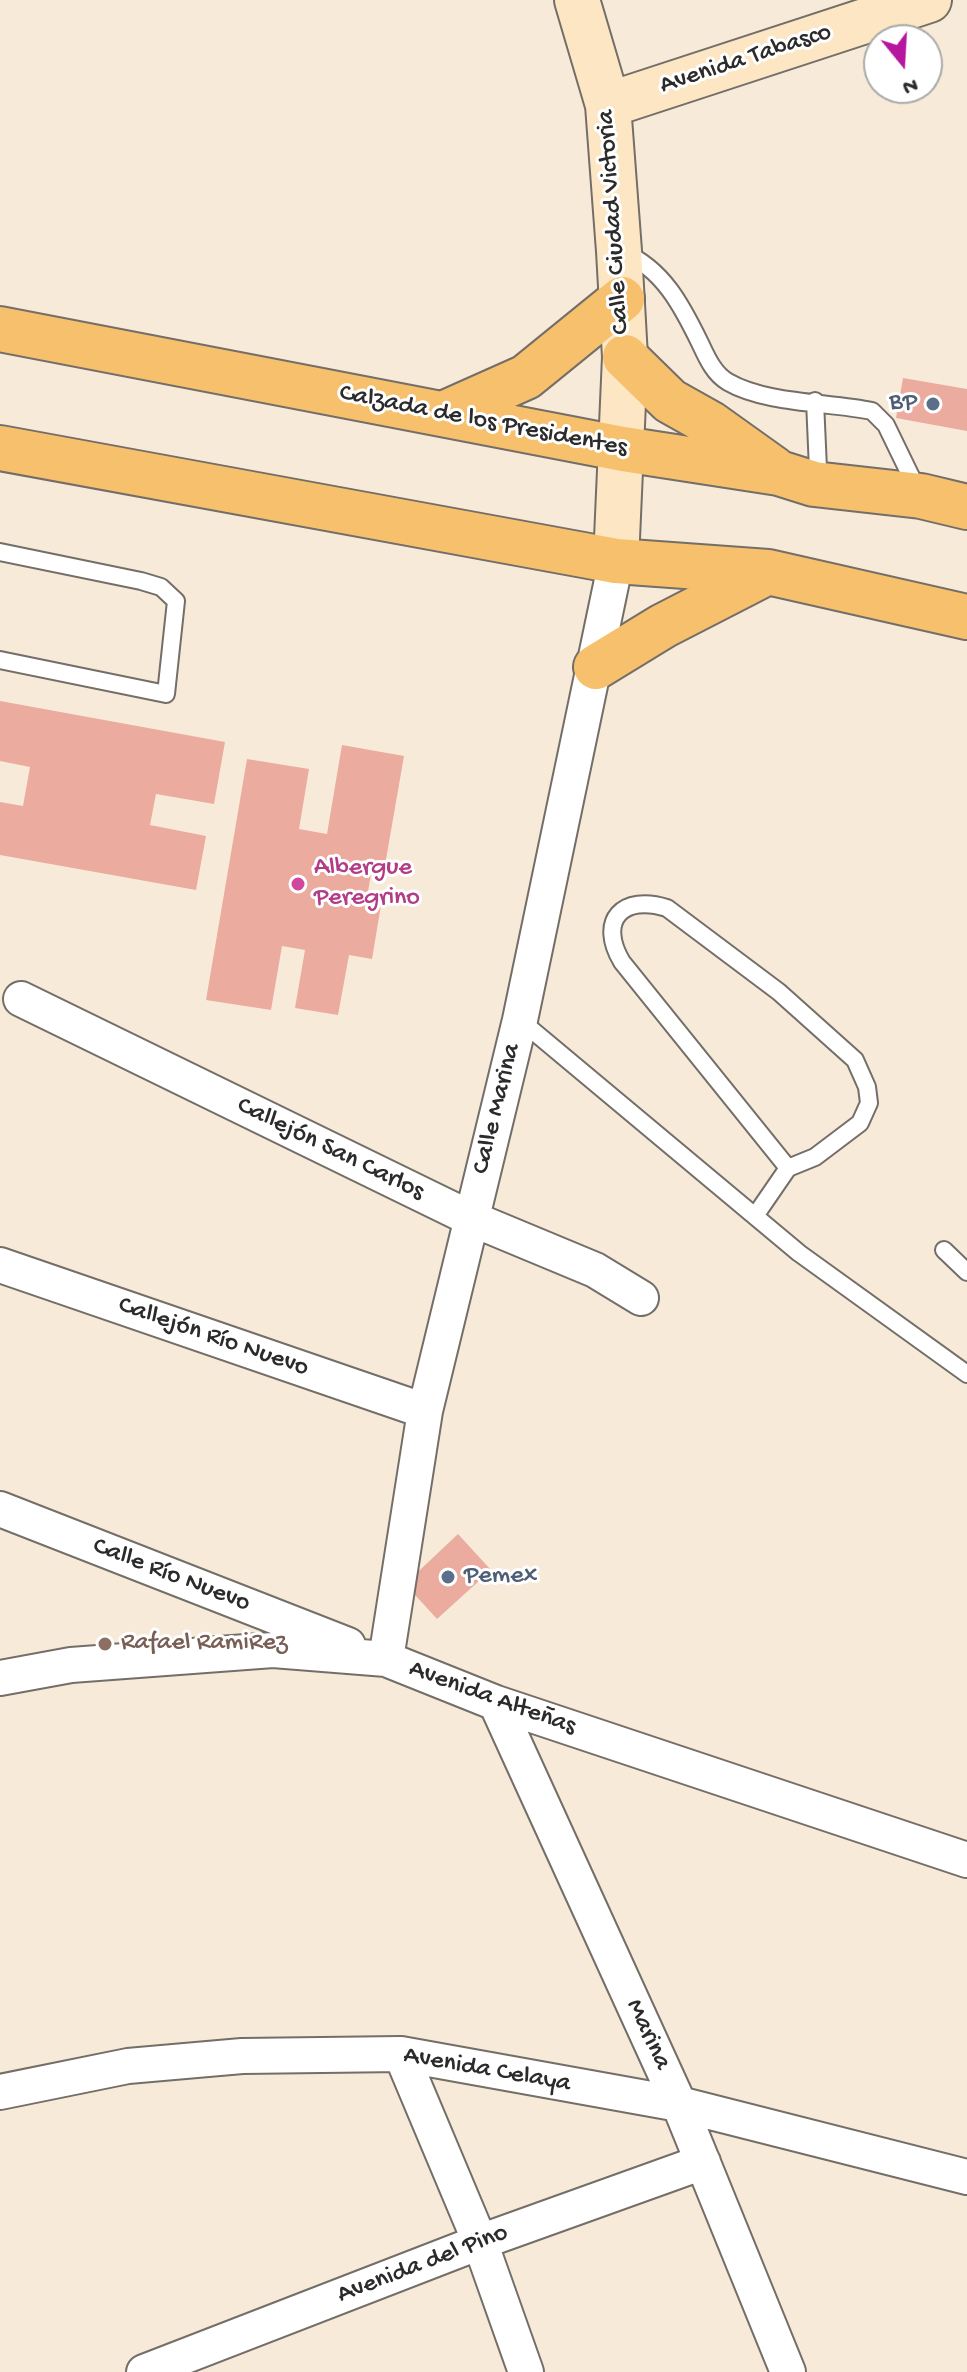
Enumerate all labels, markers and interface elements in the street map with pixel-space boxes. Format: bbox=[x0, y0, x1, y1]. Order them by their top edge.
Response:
street label: Avenida Tabasco bbox=[656, 18, 836, 102]
north arrow bbox=[863, 24, 943, 104]
text: N bbox=[899, 70, 921, 100]
street label: Calle Ciudad Victoria bbox=[592, 109, 638, 335]
street label: Calzada de los Presidentes bbox=[336, 379, 630, 465]
place label: BP bbox=[889, 388, 917, 420]
marker: BP bbox=[924, 395, 942, 413]
place label: Albergue Peregrino bbox=[314, 853, 420, 914]
marker: Albergue Peregrino bbox=[289, 875, 307, 893]
street label: Calle Marina bbox=[467, 1040, 529, 1178]
street label: Callejón San Carlos bbox=[231, 1091, 429, 1209]
street label: Callejón Río Nuevo bbox=[114, 1291, 312, 1385]
street label: Calle Río Nuevo bbox=[88, 1532, 254, 1620]
place label: Pemex bbox=[464, 1561, 537, 1593]
marker: Pemex bbox=[439, 1568, 457, 1586]
place label: Rafael RamiRez bbox=[121, 1628, 287, 1660]
marker: Rafael RamiRez bbox=[96, 1635, 114, 1653]
street label: Avenida Alteñas bbox=[404, 1654, 580, 1744]
street label: Marina bbox=[617, 1995, 677, 2075]
street label: Avenida Celaya bbox=[401, 2041, 573, 2101]
street label: Avenida del Pino bbox=[333, 2218, 513, 2312]

